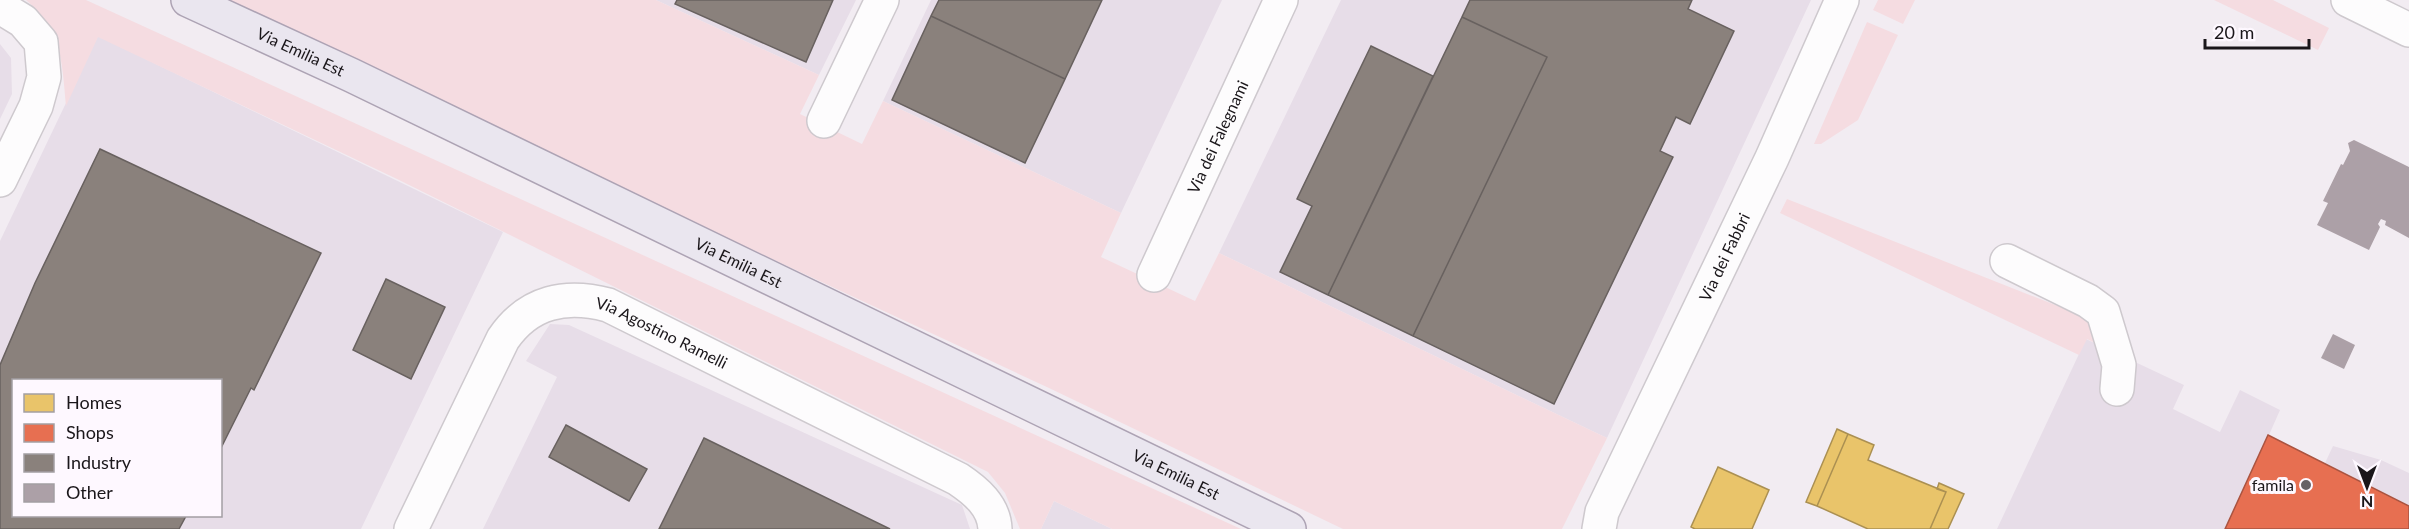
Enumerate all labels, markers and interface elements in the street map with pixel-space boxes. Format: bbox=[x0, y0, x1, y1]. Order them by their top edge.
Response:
scale bar bbox=[2205, 12, 2308, 50]
text: 20 m bbox=[2214, 21, 2254, 43]
street label: Via Emilia Est bbox=[254, 23, 348, 80]
street label: Via dei Falegnami bbox=[1183, 77, 1252, 196]
street label: Via dei Fabbri bbox=[1695, 210, 1753, 304]
street label: Via Emilia Est bbox=[692, 233, 786, 291]
street label: Via Agostino Ramelli bbox=[594, 293, 731, 372]
legend bbox=[12, 379, 222, 517]
text: Homes bbox=[66, 391, 122, 413]
text: Shops bbox=[66, 421, 114, 443]
street label: Via Emilia Est bbox=[1130, 445, 1223, 503]
text: Industry bbox=[66, 451, 132, 473]
north arrow bbox=[2337, 457, 2397, 517]
place label: famila bbox=[2252, 475, 2294, 494]
marker: famila bbox=[2299, 478, 2313, 492]
text: Other bbox=[66, 481, 113, 503]
text: N bbox=[2361, 493, 2373, 512]

